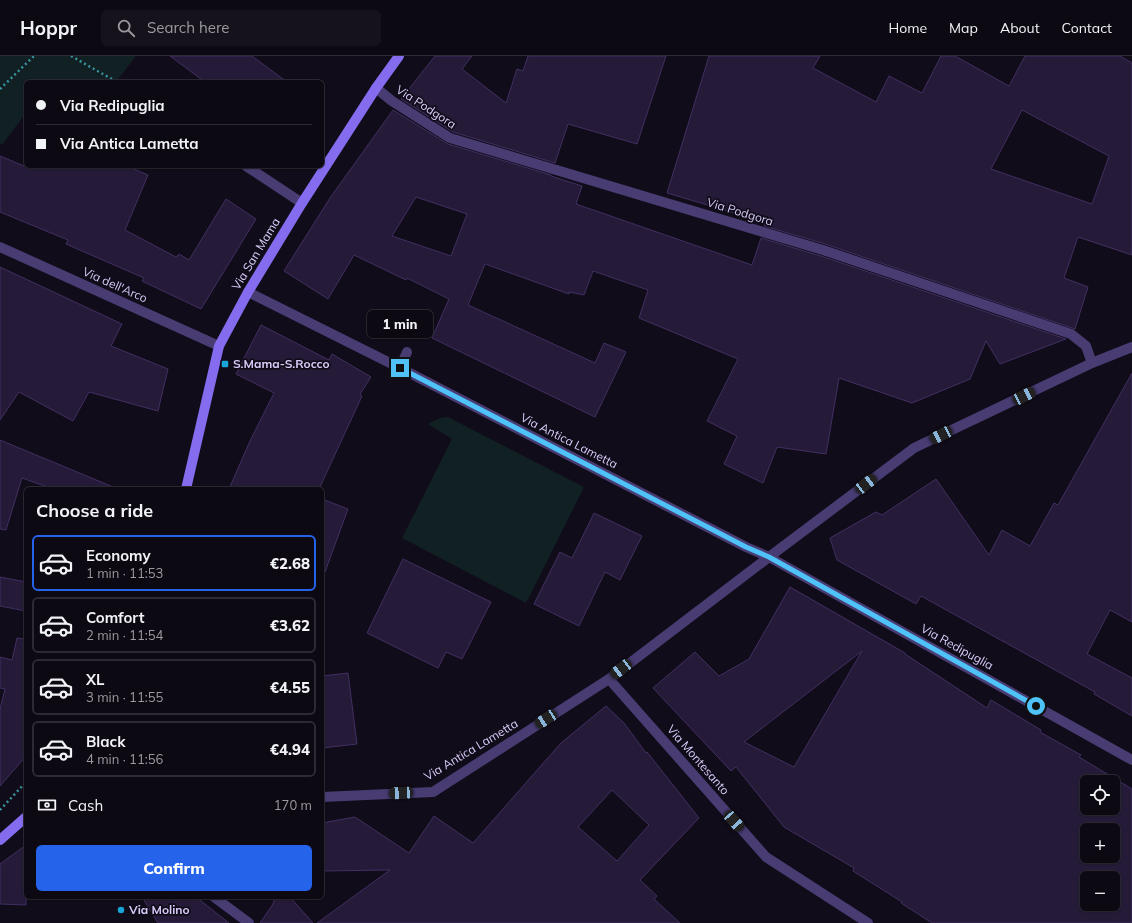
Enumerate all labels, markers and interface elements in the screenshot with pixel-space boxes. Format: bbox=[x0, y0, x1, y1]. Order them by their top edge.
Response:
search box bbox=[101, 10, 381, 46]
text: Hoppr bbox=[20, 16, 77, 40]
icon: search bbox=[115, 17, 137, 39]
text: Search here bbox=[147, 18, 229, 37]
text: Home bbox=[888, 19, 927, 37]
text: Map bbox=[949, 19, 978, 37]
text: About bbox=[1000, 19, 1040, 37]
text: Contact bbox=[1062, 19, 1112, 37]
street label: Via Podgora bbox=[393, 82, 459, 132]
text: Via Redipuglia bbox=[60, 96, 165, 115]
text: Via Antica Lametta bbox=[60, 134, 199, 153]
street label: Via Podgora bbox=[705, 194, 775, 229]
street label: Via San Mama bbox=[228, 215, 283, 293]
street label: Via dell'Arco bbox=[80, 264, 150, 306]
callout: 1 min bbox=[367, 310, 433, 338]
text: 1 min bbox=[383, 316, 417, 332]
place label: S.Mama-S.Rocco bbox=[233, 356, 330, 371]
marker: S.Mama-S.Rocco bbox=[220, 359, 230, 369]
route end bbox=[391, 359, 409, 377]
car bbox=[1011, 385, 1037, 407]
street label: Via Antica Lametta bbox=[518, 410, 620, 472]
car bbox=[928, 424, 954, 446]
car bbox=[853, 472, 879, 496]
text: Choose a ride bbox=[36, 499, 153, 522]
icon: car bbox=[38, 545, 74, 581]
text: Economy bbox=[86, 546, 151, 565]
text: €2.68 bbox=[270, 554, 310, 573]
text: 1 min · 11:53 bbox=[86, 565, 163, 581]
icon: car bbox=[38, 607, 74, 643]
text: Comfort bbox=[86, 608, 144, 627]
text: €3.62 bbox=[270, 616, 310, 635]
street label: Via Redipuglia bbox=[918, 620, 996, 673]
text: 2 min · 11:54 bbox=[86, 627, 163, 643]
car bbox=[608, 657, 634, 681]
icon: car bbox=[38, 669, 74, 705]
text: XL bbox=[86, 670, 104, 689]
text: €4.55 bbox=[270, 678, 310, 697]
text: 3 min · 11:55 bbox=[86, 689, 163, 705]
route start bbox=[1027, 697, 1045, 715]
car bbox=[533, 707, 559, 731]
street label: Via Antica Lametta bbox=[421, 716, 520, 784]
street label: Via Montesanto bbox=[664, 722, 733, 798]
icon: car bbox=[38, 731, 74, 767]
text: Black bbox=[86, 732, 125, 751]
text: €4.94 bbox=[270, 740, 310, 759]
text: 4 min · 11:56 bbox=[86, 751, 163, 767]
map controls bbox=[1080, 775, 1120, 911]
button: locate bbox=[1080, 775, 1120, 815]
car bbox=[389, 786, 413, 800]
icon: cash bbox=[36, 794, 58, 816]
text: Cash bbox=[68, 796, 103, 815]
text: 170 m bbox=[274, 797, 312, 813]
car bbox=[722, 808, 746, 834]
button: + bbox=[1080, 823, 1120, 863]
button: Confirm bbox=[36, 845, 312, 891]
button: − bbox=[1080, 871, 1120, 911]
place label: Via Molino bbox=[128, 902, 190, 917]
marker: Via Molino bbox=[116, 905, 126, 915]

